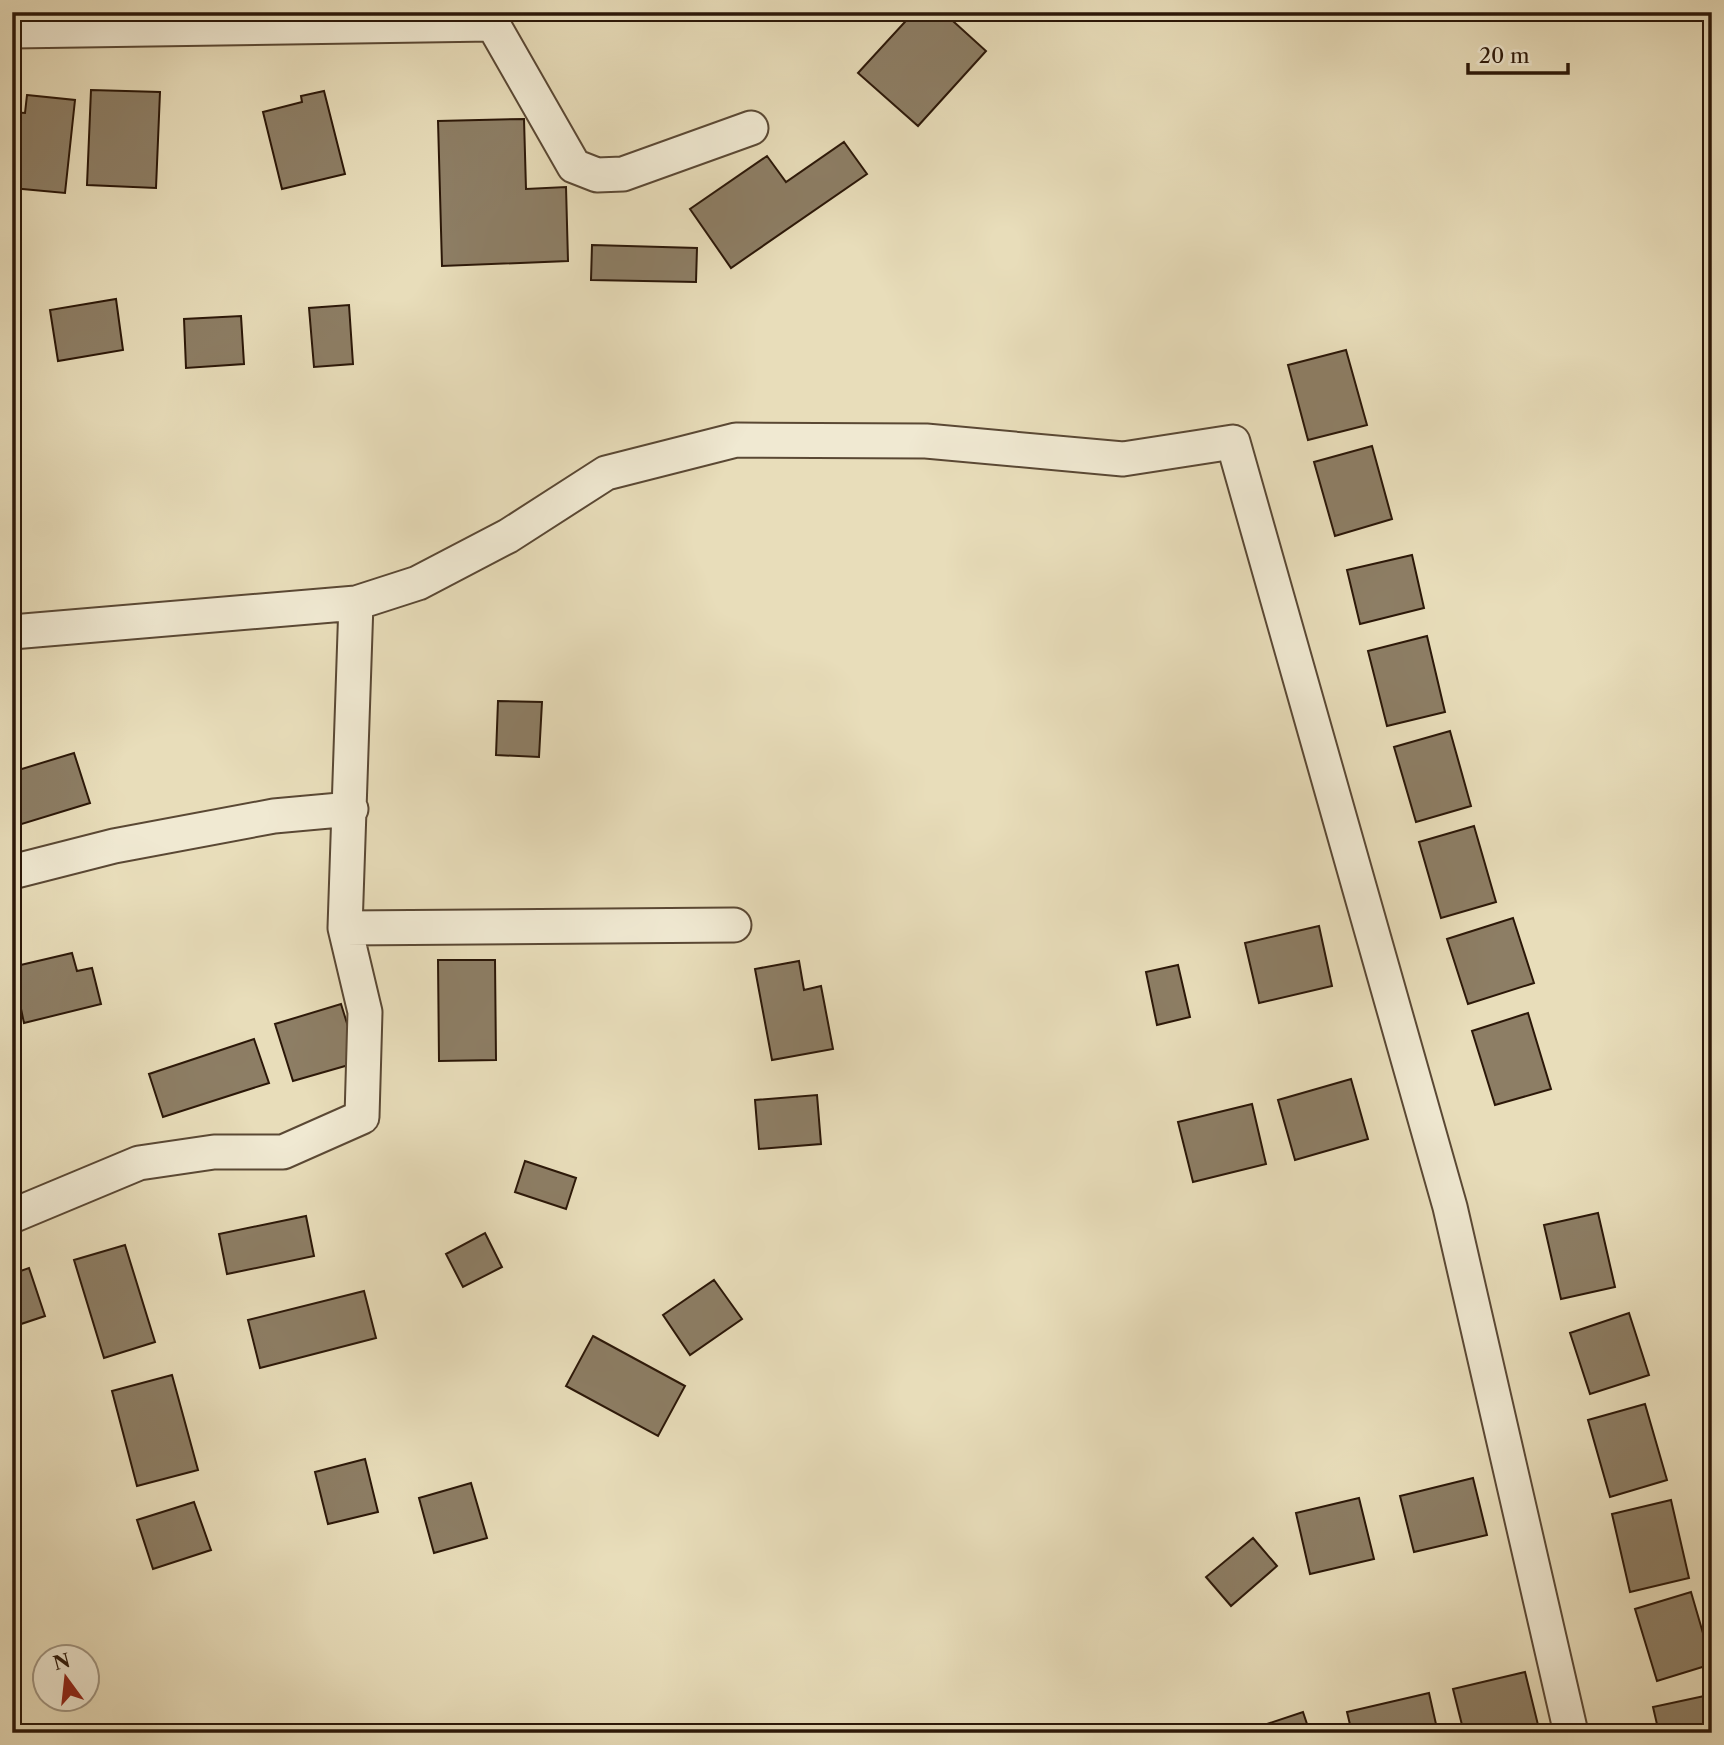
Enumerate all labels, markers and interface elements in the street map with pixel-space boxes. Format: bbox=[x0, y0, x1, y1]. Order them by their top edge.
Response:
scale bar bbox=[1468, 32, 1568, 76]
text: 20 m bbox=[1479, 43, 1530, 68]
north arrow bbox=[32, 1644, 102, 1714]
text: N bbox=[51, 1649, 73, 1675]

